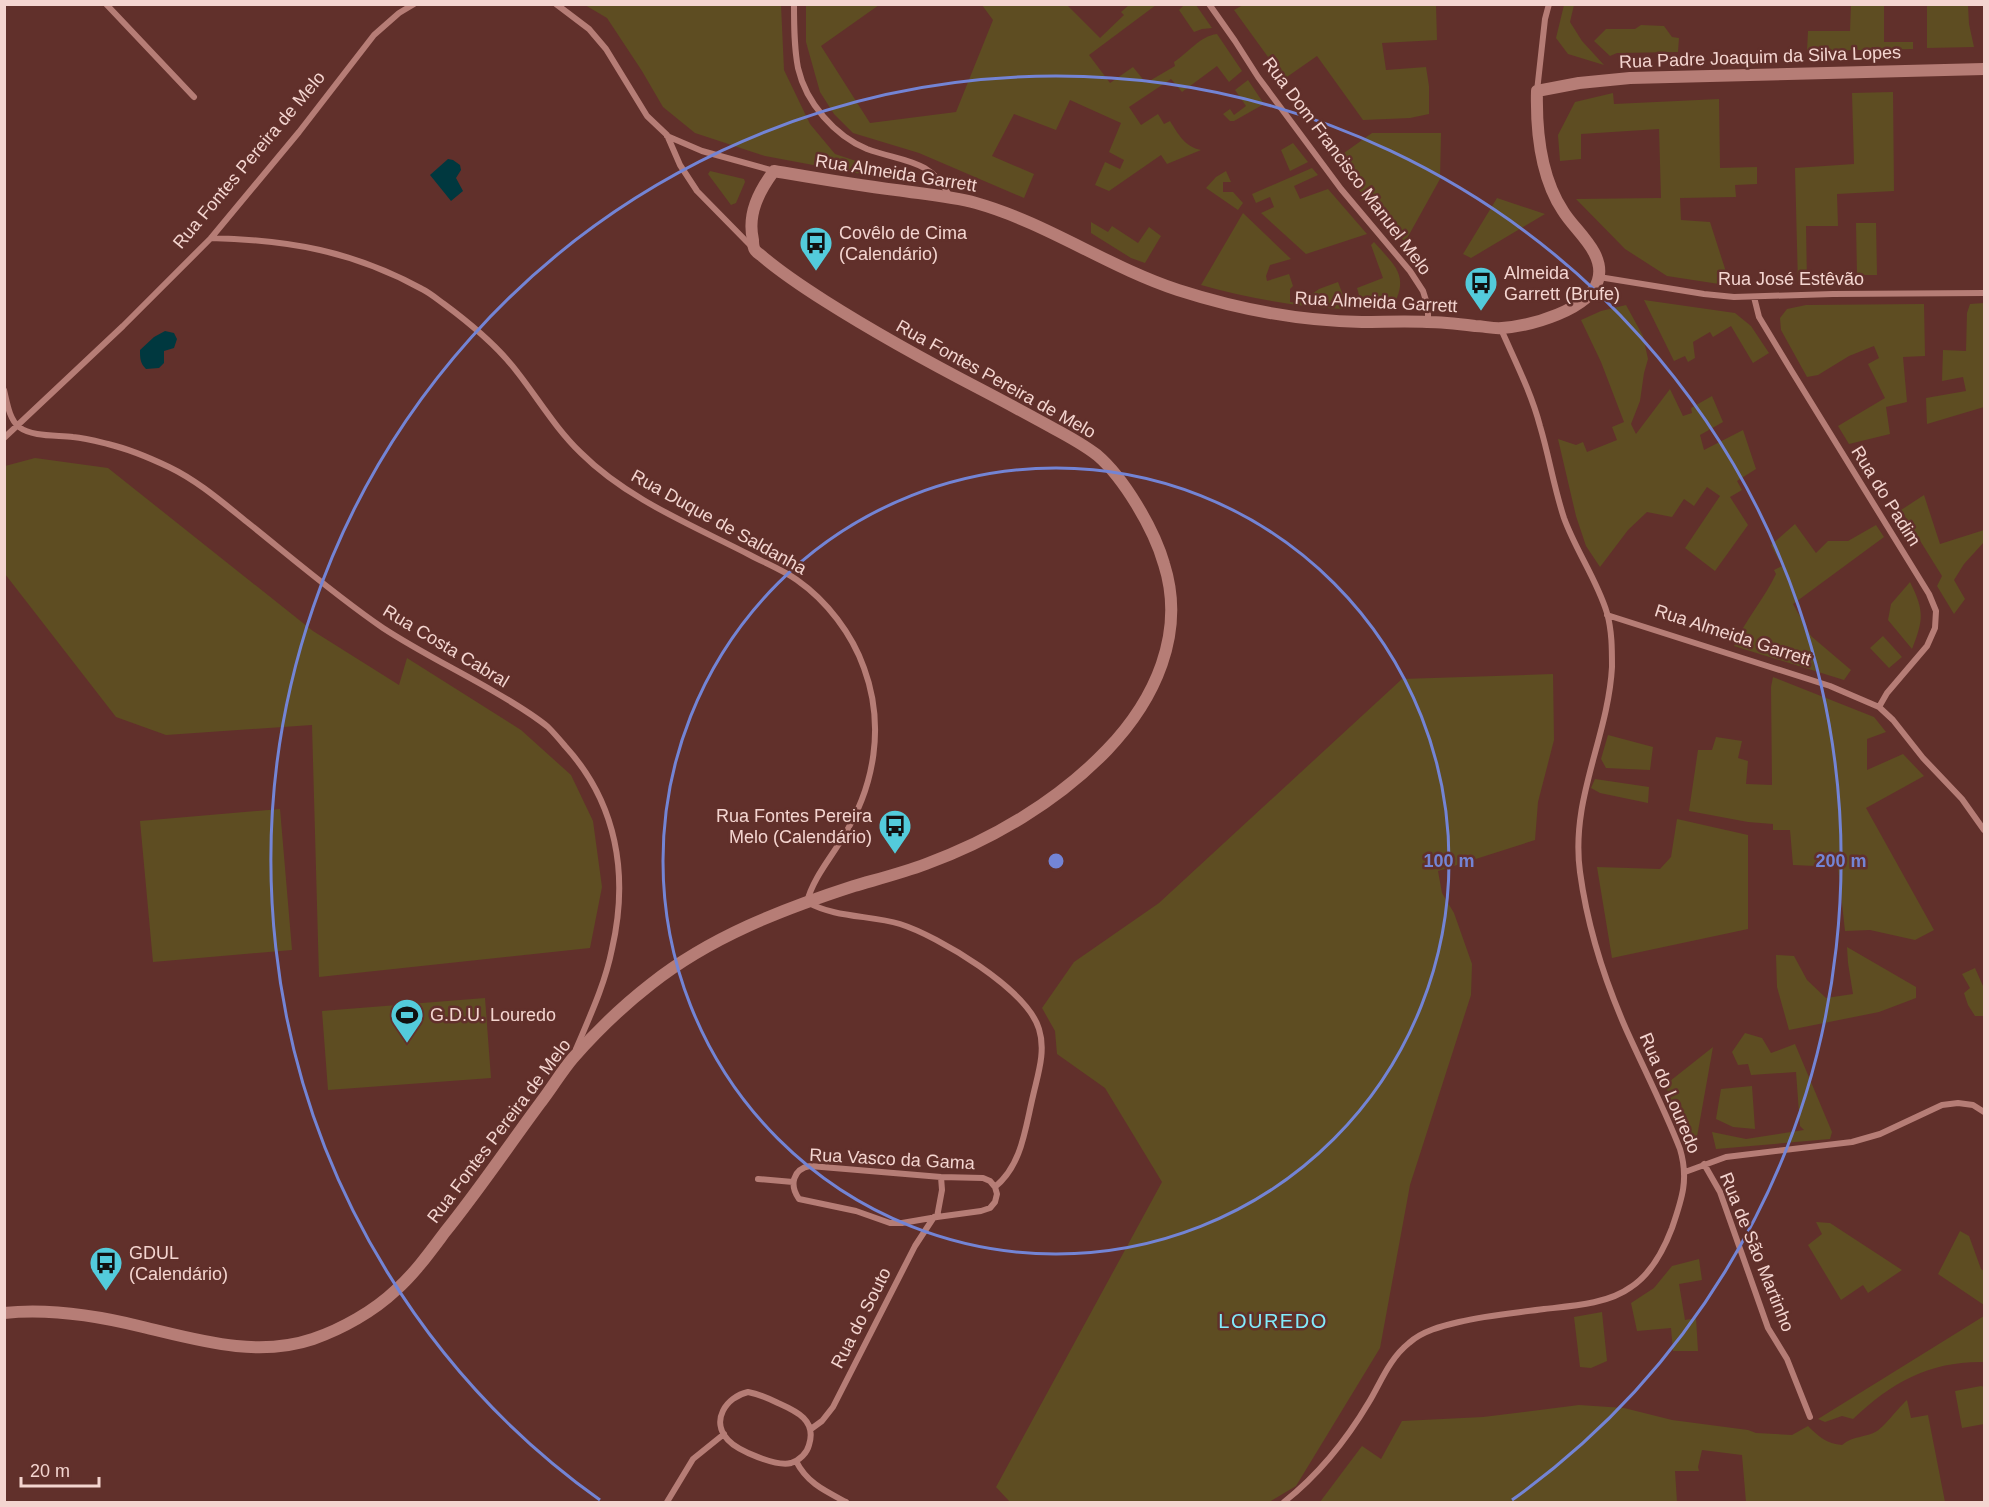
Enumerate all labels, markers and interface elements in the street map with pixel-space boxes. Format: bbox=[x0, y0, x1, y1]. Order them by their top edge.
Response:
street label: Rua Padre Joaquim da Silva Lopes bbox=[1619, 42, 1901, 72]
street label: Rua Dom Francisco Manuel Melo bbox=[1259, 53, 1435, 279]
street label: Rua Fontes Pereira de Melo bbox=[169, 67, 329, 253]
street label: Rua Almeida Garrett bbox=[814, 150, 978, 196]
place label: Covêlo de Cima (Calendário) bbox=[839, 223, 968, 264]
bus stop icon: Covêlo de Cima (Calendário) bbox=[798, 225, 834, 272]
place label: Almeida Garrett (Brufe) bbox=[1504, 263, 1620, 304]
bus stop icon: Almeida Garrett (Brufe) bbox=[1463, 265, 1499, 312]
street label: Rua José Estêvão bbox=[1718, 269, 1864, 289]
street label: Rua Almeida Garrett bbox=[1294, 288, 1458, 316]
street label: Rua Fontes Pereira de Melo bbox=[893, 316, 1099, 442]
street label: Rua do Padim bbox=[1847, 442, 1925, 550]
street label: Rua Duque de Saldanha bbox=[628, 465, 811, 579]
street label: Rua Almeida Garrett bbox=[1652, 600, 1814, 670]
street label: Rua Costa Cabral bbox=[380, 601, 512, 691]
place label: Rua Fontes Pereira Melo (Calendário) bbox=[716, 806, 873, 847]
bus stop icon: Rua Fontes Pereira Melo (Calendário) bbox=[877, 808, 913, 855]
centre of rings bbox=[1046, 851, 1066, 871]
text: 100 m bbox=[1423, 851, 1475, 871]
text: 200 m bbox=[1815, 851, 1867, 871]
sports icon: G.D.U. Louredo bbox=[389, 997, 425, 1044]
place label: G.D.U. Louredo bbox=[430, 1005, 556, 1025]
street label: Rua do Louredo bbox=[1636, 1030, 1704, 1156]
street label: Rua Fontes Pereira de Melo bbox=[423, 1035, 575, 1227]
street label: Rua Vasco da Gama bbox=[809, 1145, 976, 1173]
street label: Rua de São Martinho bbox=[1716, 1169, 1798, 1335]
place label: GDUL (Calendário) bbox=[129, 1243, 228, 1284]
bus stop icon: GDUL (Calendário) bbox=[88, 1245, 124, 1292]
street label: Rua do Souto bbox=[827, 1264, 895, 1372]
district label: LOUREDO bbox=[1218, 1310, 1328, 1332]
scale bar bbox=[21, 1450, 99, 1488]
text: 20 m bbox=[30, 1461, 70, 1481]

